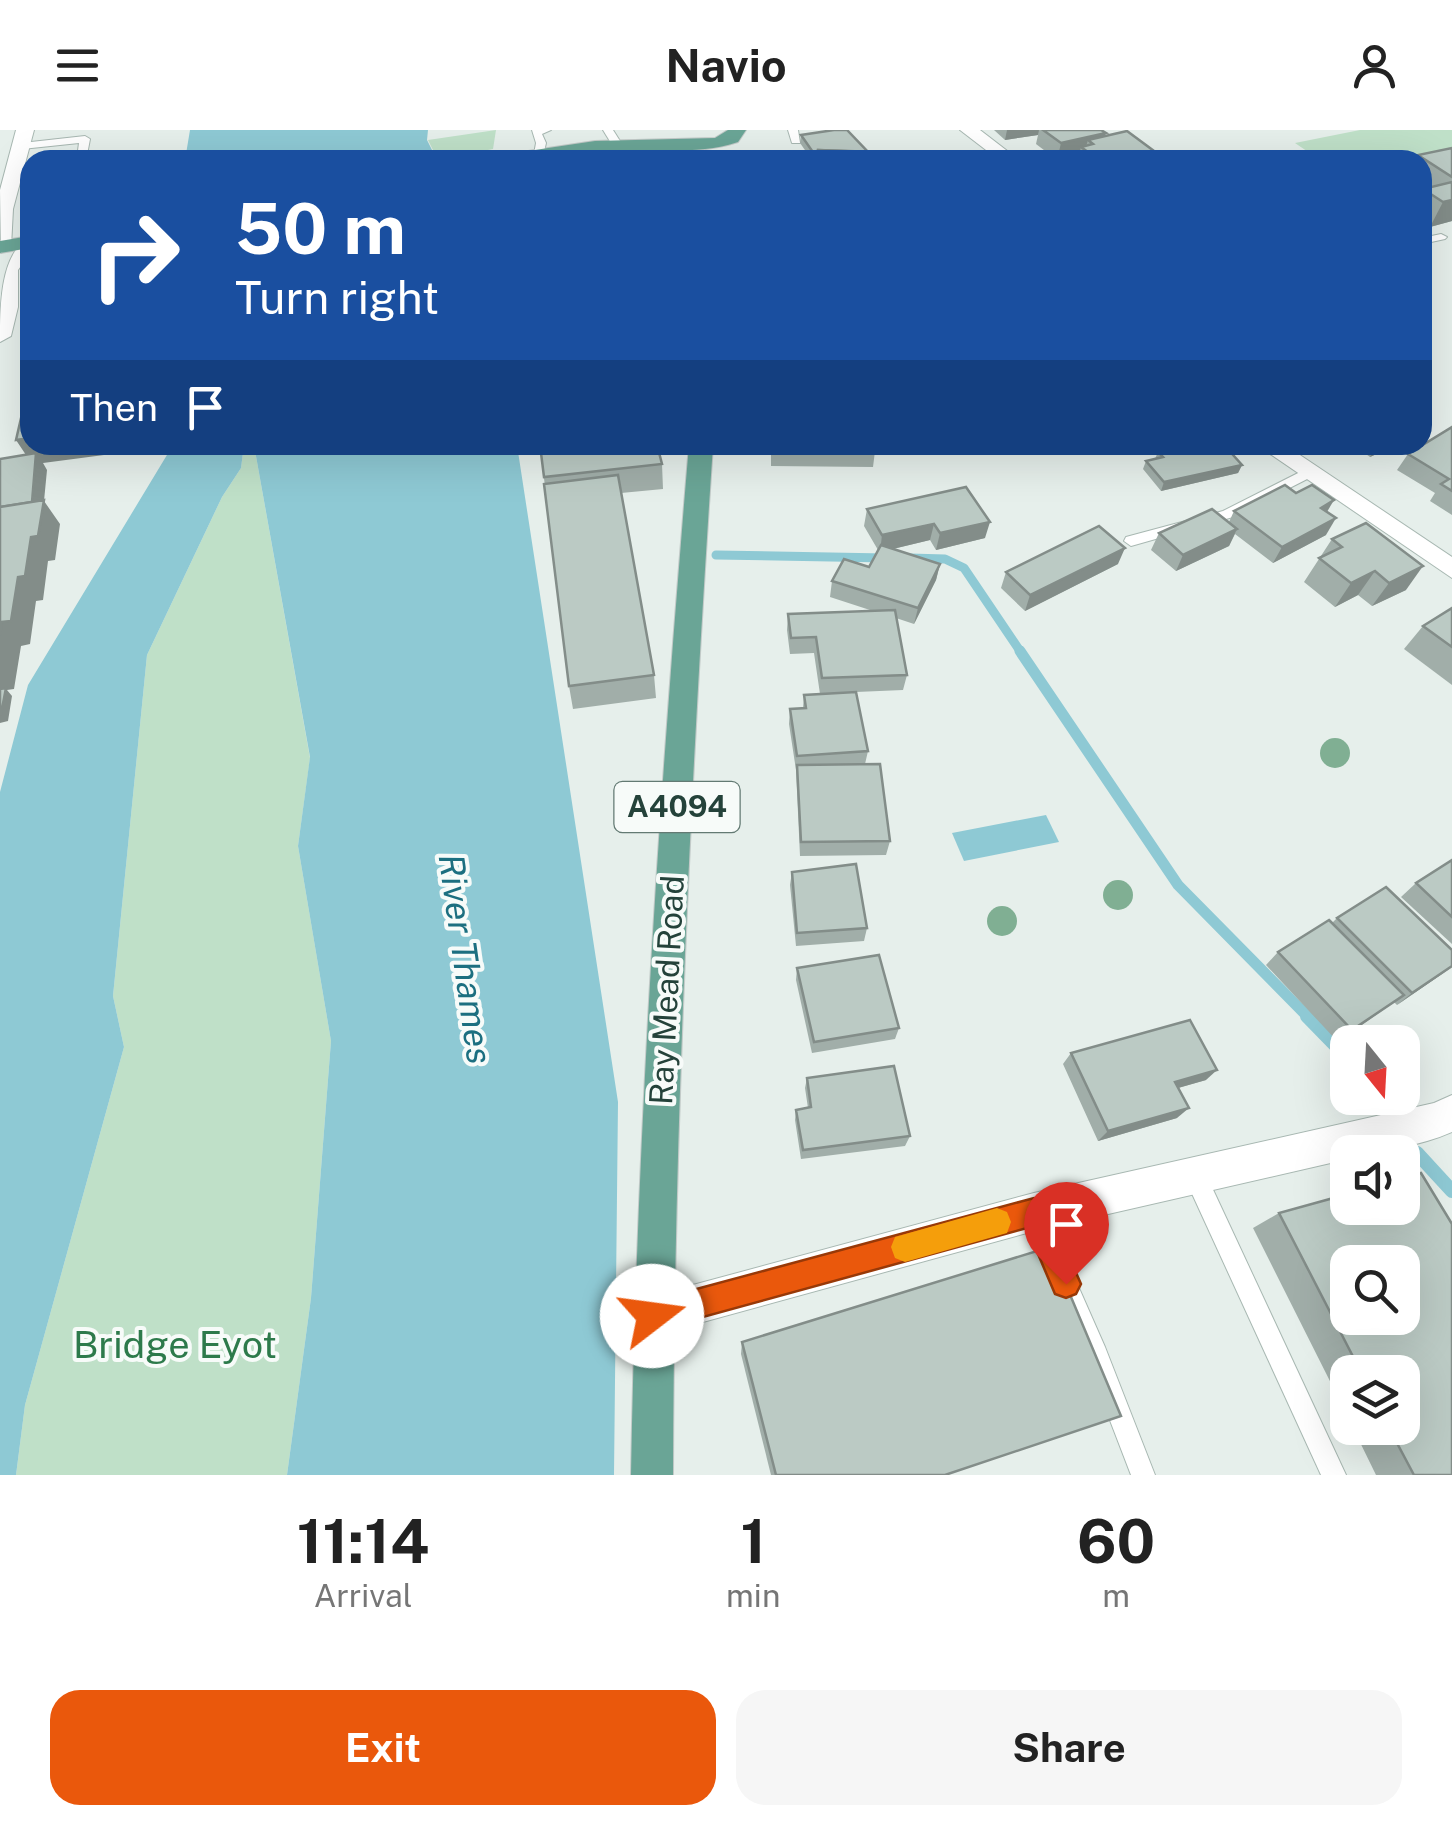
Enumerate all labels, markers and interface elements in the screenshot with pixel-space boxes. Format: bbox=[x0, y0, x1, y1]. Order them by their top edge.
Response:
icon: menu bbox=[50, 38, 105, 93]
icon: person bbox=[1347, 38, 1402, 93]
text: Navio bbox=[665, 39, 787, 92]
text: 50 m bbox=[235, 187, 406, 270]
icon: right bbox=[70, 190, 200, 320]
text: Turn right bbox=[235, 271, 439, 324]
icon: arrive bbox=[178, 380, 233, 435]
text: Then bbox=[70, 385, 158, 430]
road number: A4094 bbox=[614, 782, 740, 832]
water label: River Thames bbox=[430, 851, 501, 1067]
street label: Ray Mead Road bbox=[642, 874, 691, 1106]
north arrow bbox=[1330, 1025, 1420, 1115]
map controls bbox=[1330, 1025, 1420, 1445]
button: sound bbox=[1330, 1135, 1420, 1225]
pin bbox=[1024, 1182, 1109, 1285]
icon: arrive bbox=[1039, 1197, 1094, 1252]
button: search bbox=[1330, 1245, 1420, 1335]
position arrow bbox=[600, 1264, 704, 1368]
park label: Bridge Eyot bbox=[73, 1322, 277, 1367]
button: layers bbox=[1330, 1355, 1420, 1445]
text: 11:14 bbox=[297, 1506, 429, 1577]
text: 1 bbox=[740, 1506, 766, 1577]
text: 60 bbox=[1077, 1506, 1155, 1577]
text: Arrival bbox=[314, 1577, 412, 1614]
text: min bbox=[726, 1577, 780, 1614]
text: m bbox=[1102, 1577, 1130, 1614]
button: Exit bbox=[50, 1690, 716, 1805]
button: Share bbox=[736, 1690, 1402, 1805]

